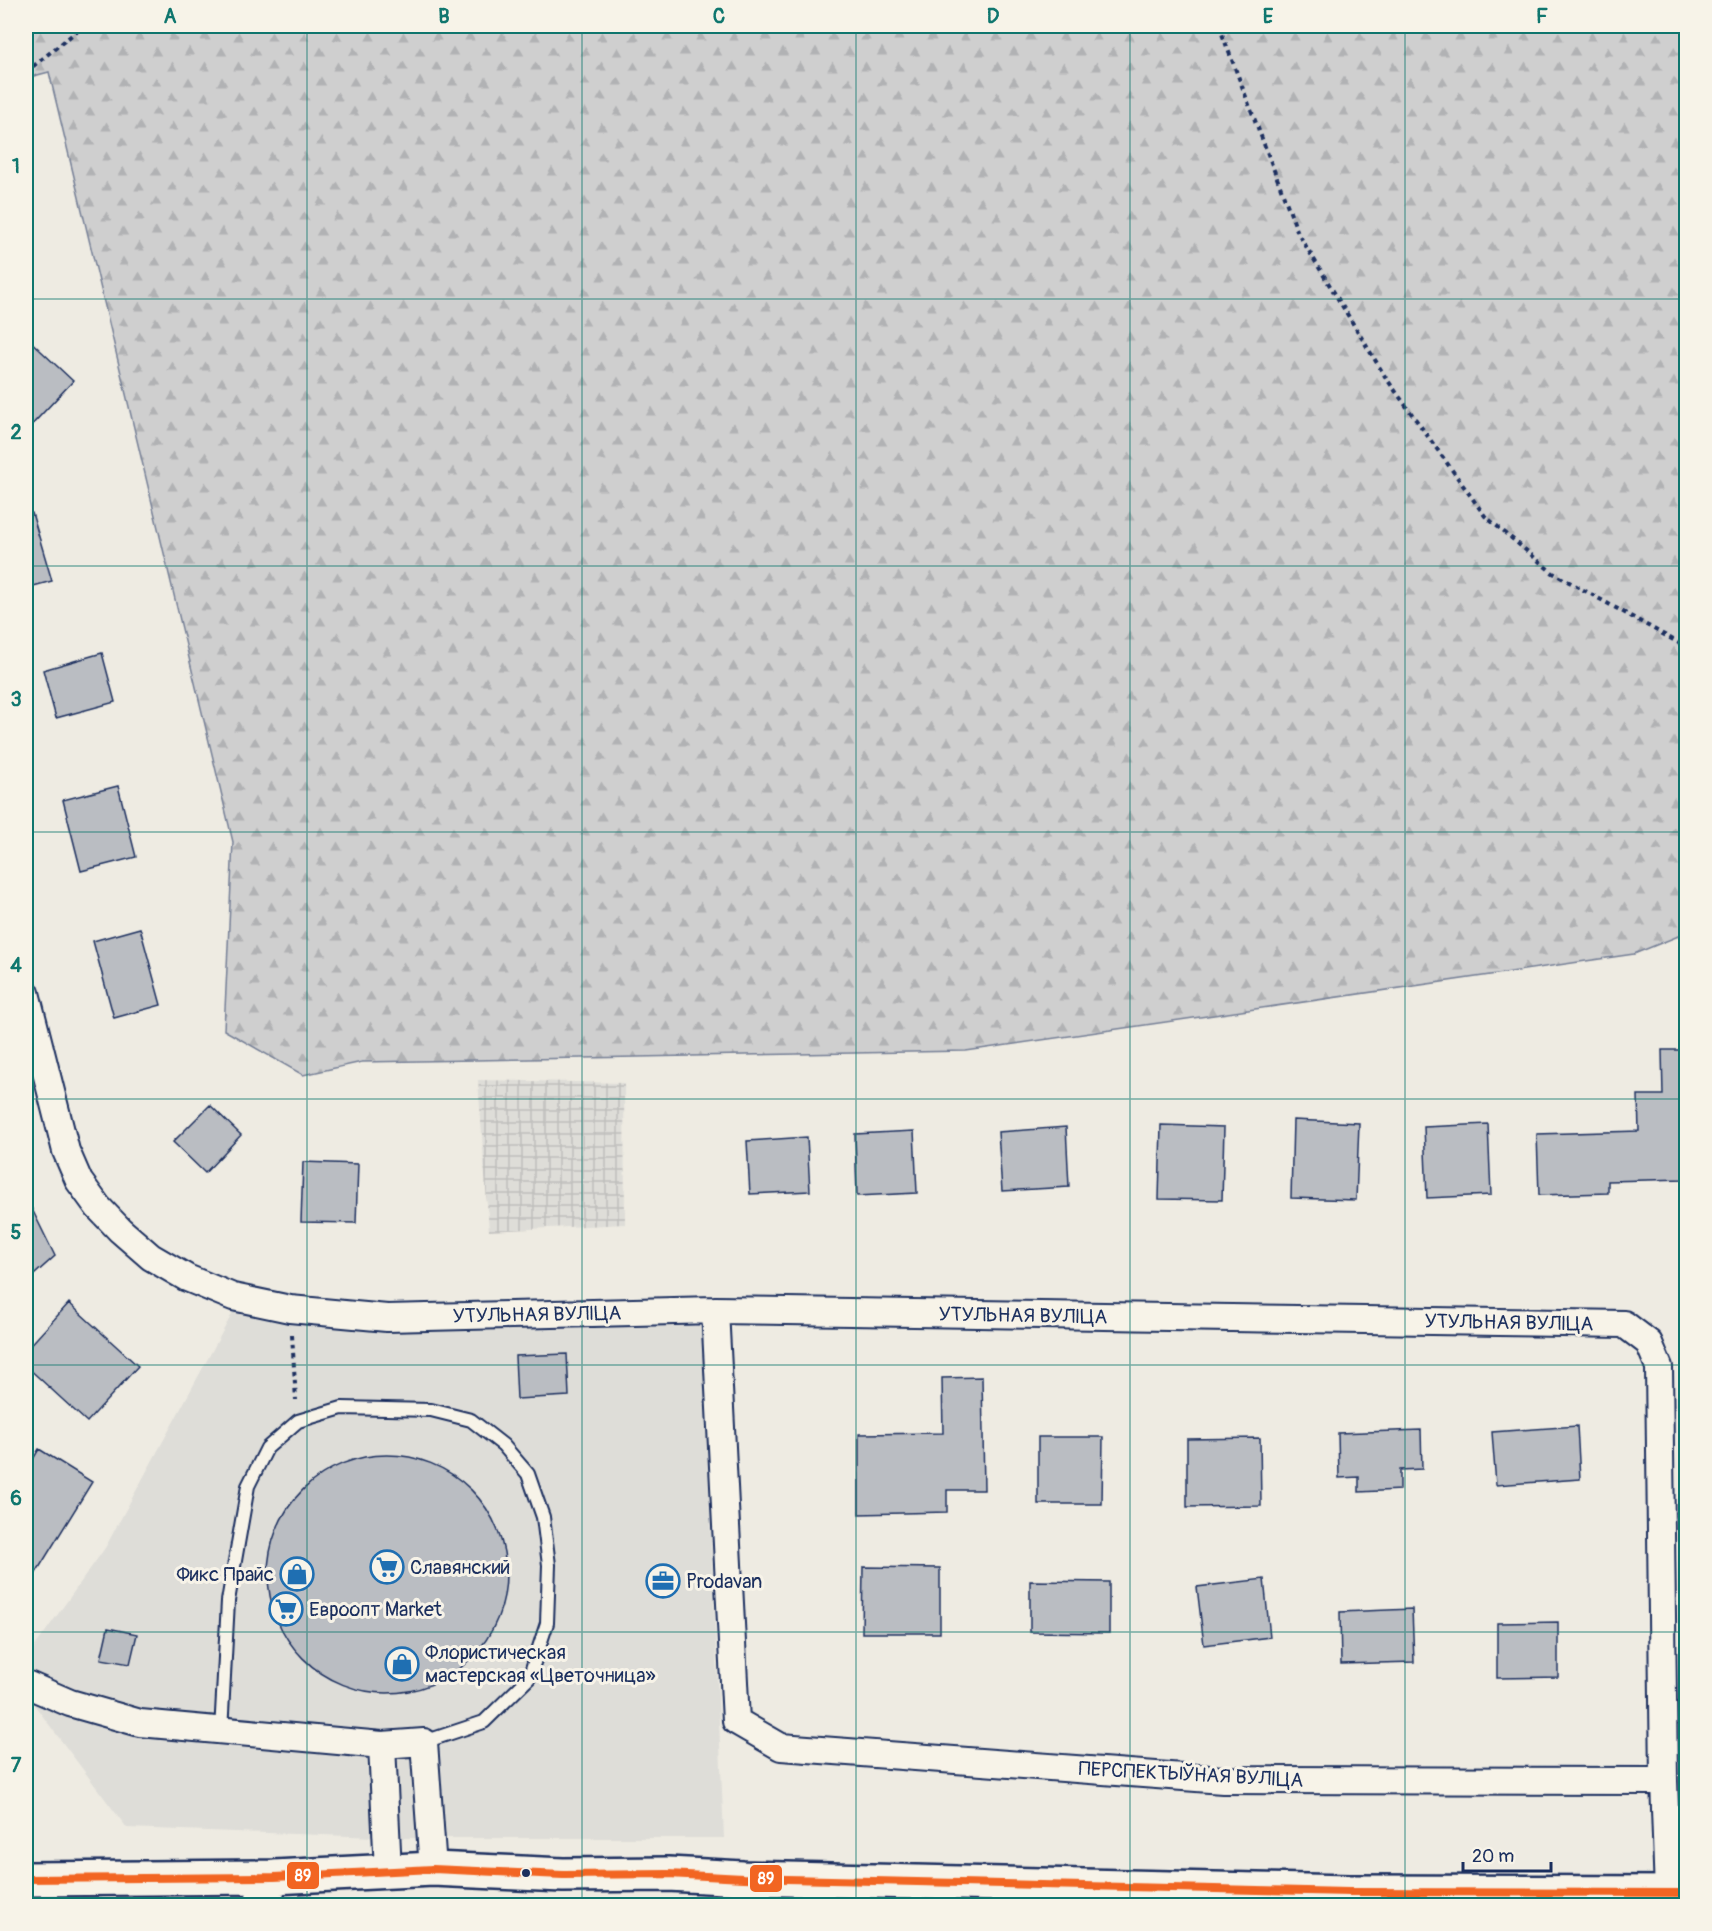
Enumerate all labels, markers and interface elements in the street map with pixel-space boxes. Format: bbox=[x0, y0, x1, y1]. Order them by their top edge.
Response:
text: A bbox=[164, 4, 177, 29]
text: B bbox=[438, 4, 450, 29]
text: C bbox=[713, 4, 725, 29]
text: D bbox=[987, 4, 1000, 29]
text: E bbox=[1263, 4, 1274, 29]
text: F bbox=[1536, 4, 1548, 29]
text: 1 bbox=[12, 154, 20, 179]
text: 2 bbox=[10, 420, 22, 445]
text: 3 bbox=[10, 687, 22, 712]
text: 4 bbox=[10, 953, 22, 978]
text: 5 bbox=[11, 1220, 22, 1245]
street label: УТУЛЬНАЯ ВУЛІЦА bbox=[452, 1301, 622, 1328]
street label: УТУЛЬНАЯ ВУЛІЦА bbox=[938, 1302, 1108, 1329]
street label: УТУЛЬНАЯ ВУЛІЦА bbox=[1424, 1309, 1594, 1336]
text: 6 bbox=[10, 1486, 22, 1511]
supermarket icon: Славянский bbox=[369, 1549, 405, 1585]
place label: Славянский bbox=[410, 1555, 510, 1580]
shop icon: Фикс Прайс bbox=[279, 1556, 315, 1592]
place label: Фикс Прайс bbox=[176, 1562, 274, 1587]
office icon: Prodavan bbox=[645, 1563, 681, 1599]
place label: Prodavan bbox=[686, 1569, 762, 1594]
supermarket icon: Евроопт Market bbox=[268, 1591, 304, 1627]
place label: Евроопт Market bbox=[309, 1597, 443, 1622]
place label: Флористическая мастерская «Цветочница» bbox=[425, 1640, 656, 1688]
shop icon: Флористическая мастерская «Цветочница» bbox=[384, 1646, 420, 1682]
text: 7 bbox=[11, 1753, 22, 1778]
street label: ПЕРСПЕКТЫЎНАЯ ВУЛІЦА bbox=[1078, 1756, 1304, 1793]
scale bar bbox=[1463, 1835, 1552, 1873]
text: 20 m bbox=[1472, 1845, 1514, 1868]
line badge: 89 bbox=[286, 1861, 320, 1890]
line badge: 89 bbox=[749, 1864, 783, 1893]
text: 89 bbox=[295, 1866, 311, 1886]
unlabelled marker bbox=[520, 1867, 532, 1879]
text: 89 bbox=[758, 1869, 774, 1889]

